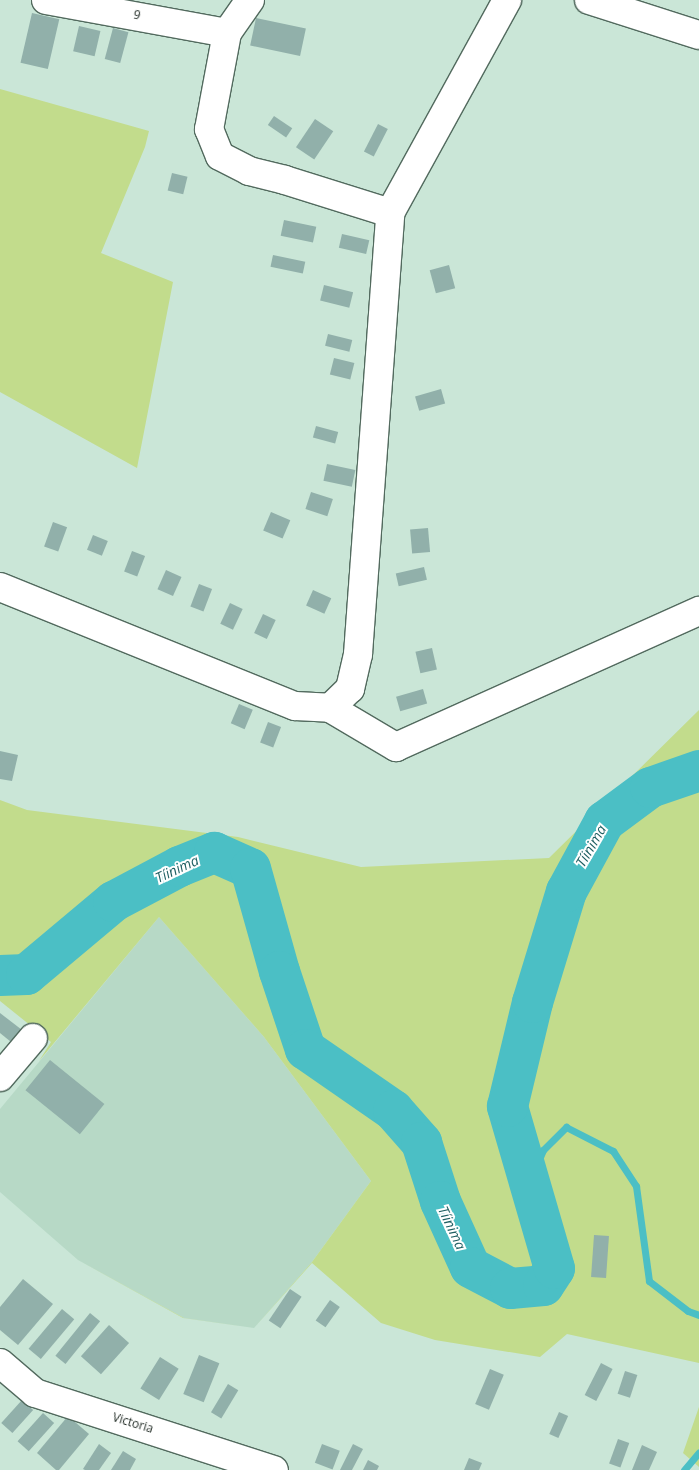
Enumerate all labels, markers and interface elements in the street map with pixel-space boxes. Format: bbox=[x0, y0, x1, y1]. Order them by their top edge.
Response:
street label: 9 bbox=[132, 7, 142, 23]
water label: Tíinima bbox=[572, 822, 610, 870]
water label: Tíinima bbox=[153, 852, 201, 886]
water label: Tíinima bbox=[435, 1204, 469, 1252]
street label: Victoria bbox=[111, 1410, 155, 1436]

